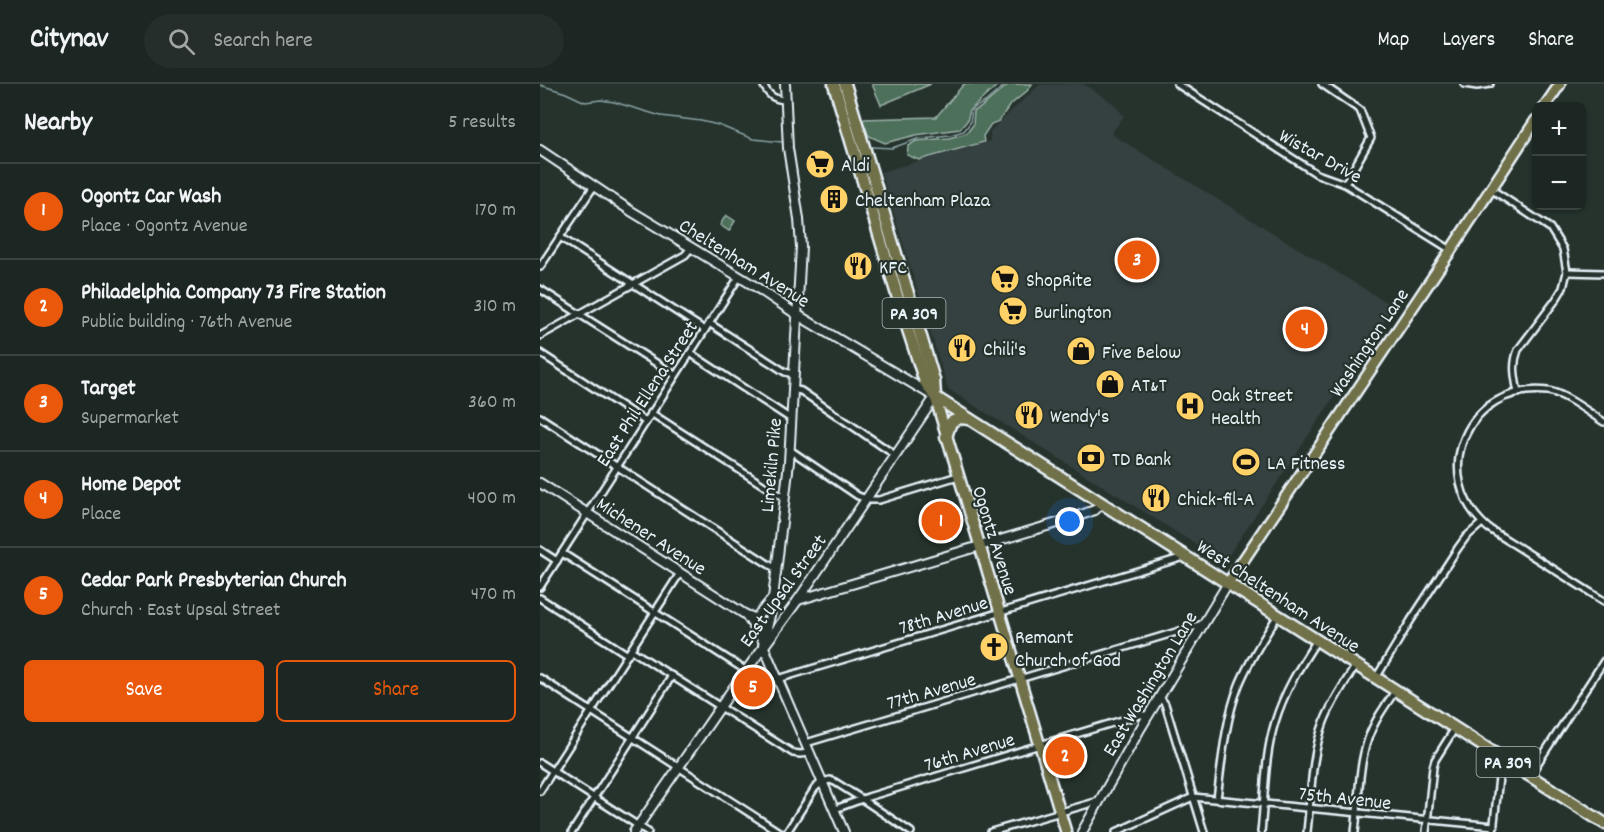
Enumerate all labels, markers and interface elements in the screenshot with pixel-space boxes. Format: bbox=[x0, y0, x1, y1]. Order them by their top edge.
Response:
search box bbox=[144, 14, 564, 68]
text: Citynav bbox=[30, 21, 108, 61]
icon: search bbox=[165, 25, 198, 58]
text: Search here bbox=[213, 26, 313, 57]
text: Map bbox=[1378, 26, 1409, 56]
text: Layers bbox=[1442, 26, 1495, 56]
text: Share bbox=[1528, 26, 1574, 56]
map controls bbox=[1532, 102, 1586, 210]
button: + bbox=[1532, 102, 1586, 156]
text: Nearby bbox=[24, 105, 92, 142]
text: 5 results bbox=[448, 109, 516, 137]
street label: Wistar Drive bbox=[1273, 123, 1366, 192]
supermarket icon: Aldi bbox=[804, 148, 836, 180]
place label: Aldi bbox=[841, 153, 870, 181]
button: − bbox=[1532, 156, 1586, 210]
text: Ogontz Car Wash bbox=[81, 182, 221, 213]
building icon: Cheltenham Plaza bbox=[818, 183, 850, 215]
place label: Cheltenham Plaza bbox=[855, 188, 991, 216]
text: 1 bbox=[41, 197, 46, 225]
text: 170 m bbox=[475, 197, 516, 225]
text: Place · Ogontz Avenue bbox=[81, 213, 247, 241]
street label: Cheltenham Avenue bbox=[673, 213, 814, 316]
pin: 3 bbox=[1118, 238, 1156, 282]
restaurant icon: KFC bbox=[842, 250, 874, 282]
place label: KFC bbox=[879, 255, 907, 283]
supermarket icon: ShopRite bbox=[989, 263, 1021, 295]
place label: ShopRite bbox=[1026, 268, 1092, 296]
text: Philadelphia Company 73 Fire Station bbox=[81, 278, 386, 309]
street label: Washington Lane bbox=[1324, 284, 1417, 404]
text: 2 bbox=[39, 293, 48, 321]
text: 310 m bbox=[474, 293, 516, 321]
supermarket icon: Burlington bbox=[997, 295, 1029, 327]
road number: PA 309 bbox=[882, 298, 946, 328]
place label: Burlington bbox=[1034, 300, 1111, 328]
pin: 4 bbox=[1286, 306, 1324, 352]
text: Public building · 76th Avenue bbox=[81, 309, 292, 337]
street label: East Phil Ellena Street bbox=[591, 316, 706, 473]
restaurant icon: Chili's bbox=[946, 332, 978, 364]
shop icon: Five Below bbox=[1065, 335, 1097, 367]
place label: Chili's bbox=[983, 337, 1026, 365]
place label: Five Below bbox=[1102, 340, 1181, 368]
shop icon: AT&T bbox=[1094, 368, 1126, 400]
place label: AT&T bbox=[1131, 373, 1167, 401]
text: Target bbox=[81, 374, 136, 405]
place label: Oak Street Health bbox=[1211, 383, 1293, 434]
text: 3 bbox=[39, 389, 48, 417]
text: 360 m bbox=[468, 389, 516, 417]
hospital icon: Oak Street Health bbox=[1174, 390, 1206, 422]
restaurant icon: Wendy's bbox=[1013, 399, 1045, 431]
place label: Wendy's bbox=[1050, 404, 1109, 432]
text: Supermarket bbox=[81, 405, 179, 433]
street label: Limekiln Pike bbox=[755, 417, 791, 514]
bank icon: TD Bank bbox=[1075, 442, 1107, 474]
sports icon: LA Fitness bbox=[1230, 446, 1262, 478]
place label: TD Bank bbox=[1112, 447, 1171, 475]
place label: LA Fitness bbox=[1267, 451, 1346, 479]
text: Home Depot bbox=[81, 470, 181, 501]
restaurant icon: Chick-fil-A bbox=[1140, 482, 1172, 514]
street label: Ogontz Avenue bbox=[963, 483, 1023, 599]
text: 4 bbox=[39, 485, 48, 513]
text: 400 m bbox=[468, 485, 516, 513]
place label: Chick-fil-A bbox=[1177, 487, 1255, 515]
street label: Michener Avenue bbox=[590, 491, 711, 584]
pin: 1 bbox=[922, 498, 960, 544]
text: Place bbox=[81, 501, 121, 529]
your location bbox=[1055, 507, 1084, 536]
street label: East Upsal Street bbox=[734, 530, 835, 654]
street label: West Cheltenham Avenue bbox=[1190, 534, 1365, 661]
text: Cedar Park Presbyterian Church bbox=[81, 566, 346, 597]
text: 5 bbox=[39, 581, 48, 609]
text: 470 m bbox=[471, 581, 516, 609]
street label: 78th Avenue bbox=[896, 590, 992, 644]
text: Church · East Upsal Street bbox=[81, 597, 280, 625]
street label: East Washington Lane bbox=[1097, 607, 1206, 762]
place label: Remant Church of God bbox=[1015, 625, 1121, 676]
church icon: Remant Church of God bbox=[978, 631, 1010, 663]
button: Save bbox=[24, 660, 264, 722]
button: Share bbox=[276, 660, 516, 722]
pin: 5 bbox=[734, 664, 772, 710]
street label: 77th Avenue bbox=[884, 667, 980, 719]
street label: 76th Avenue bbox=[921, 727, 1019, 781]
pin: 2 bbox=[1046, 734, 1084, 778]
road number: PA 309 bbox=[1476, 747, 1540, 777]
street label: 75th Avenue bbox=[1297, 781, 1392, 819]

